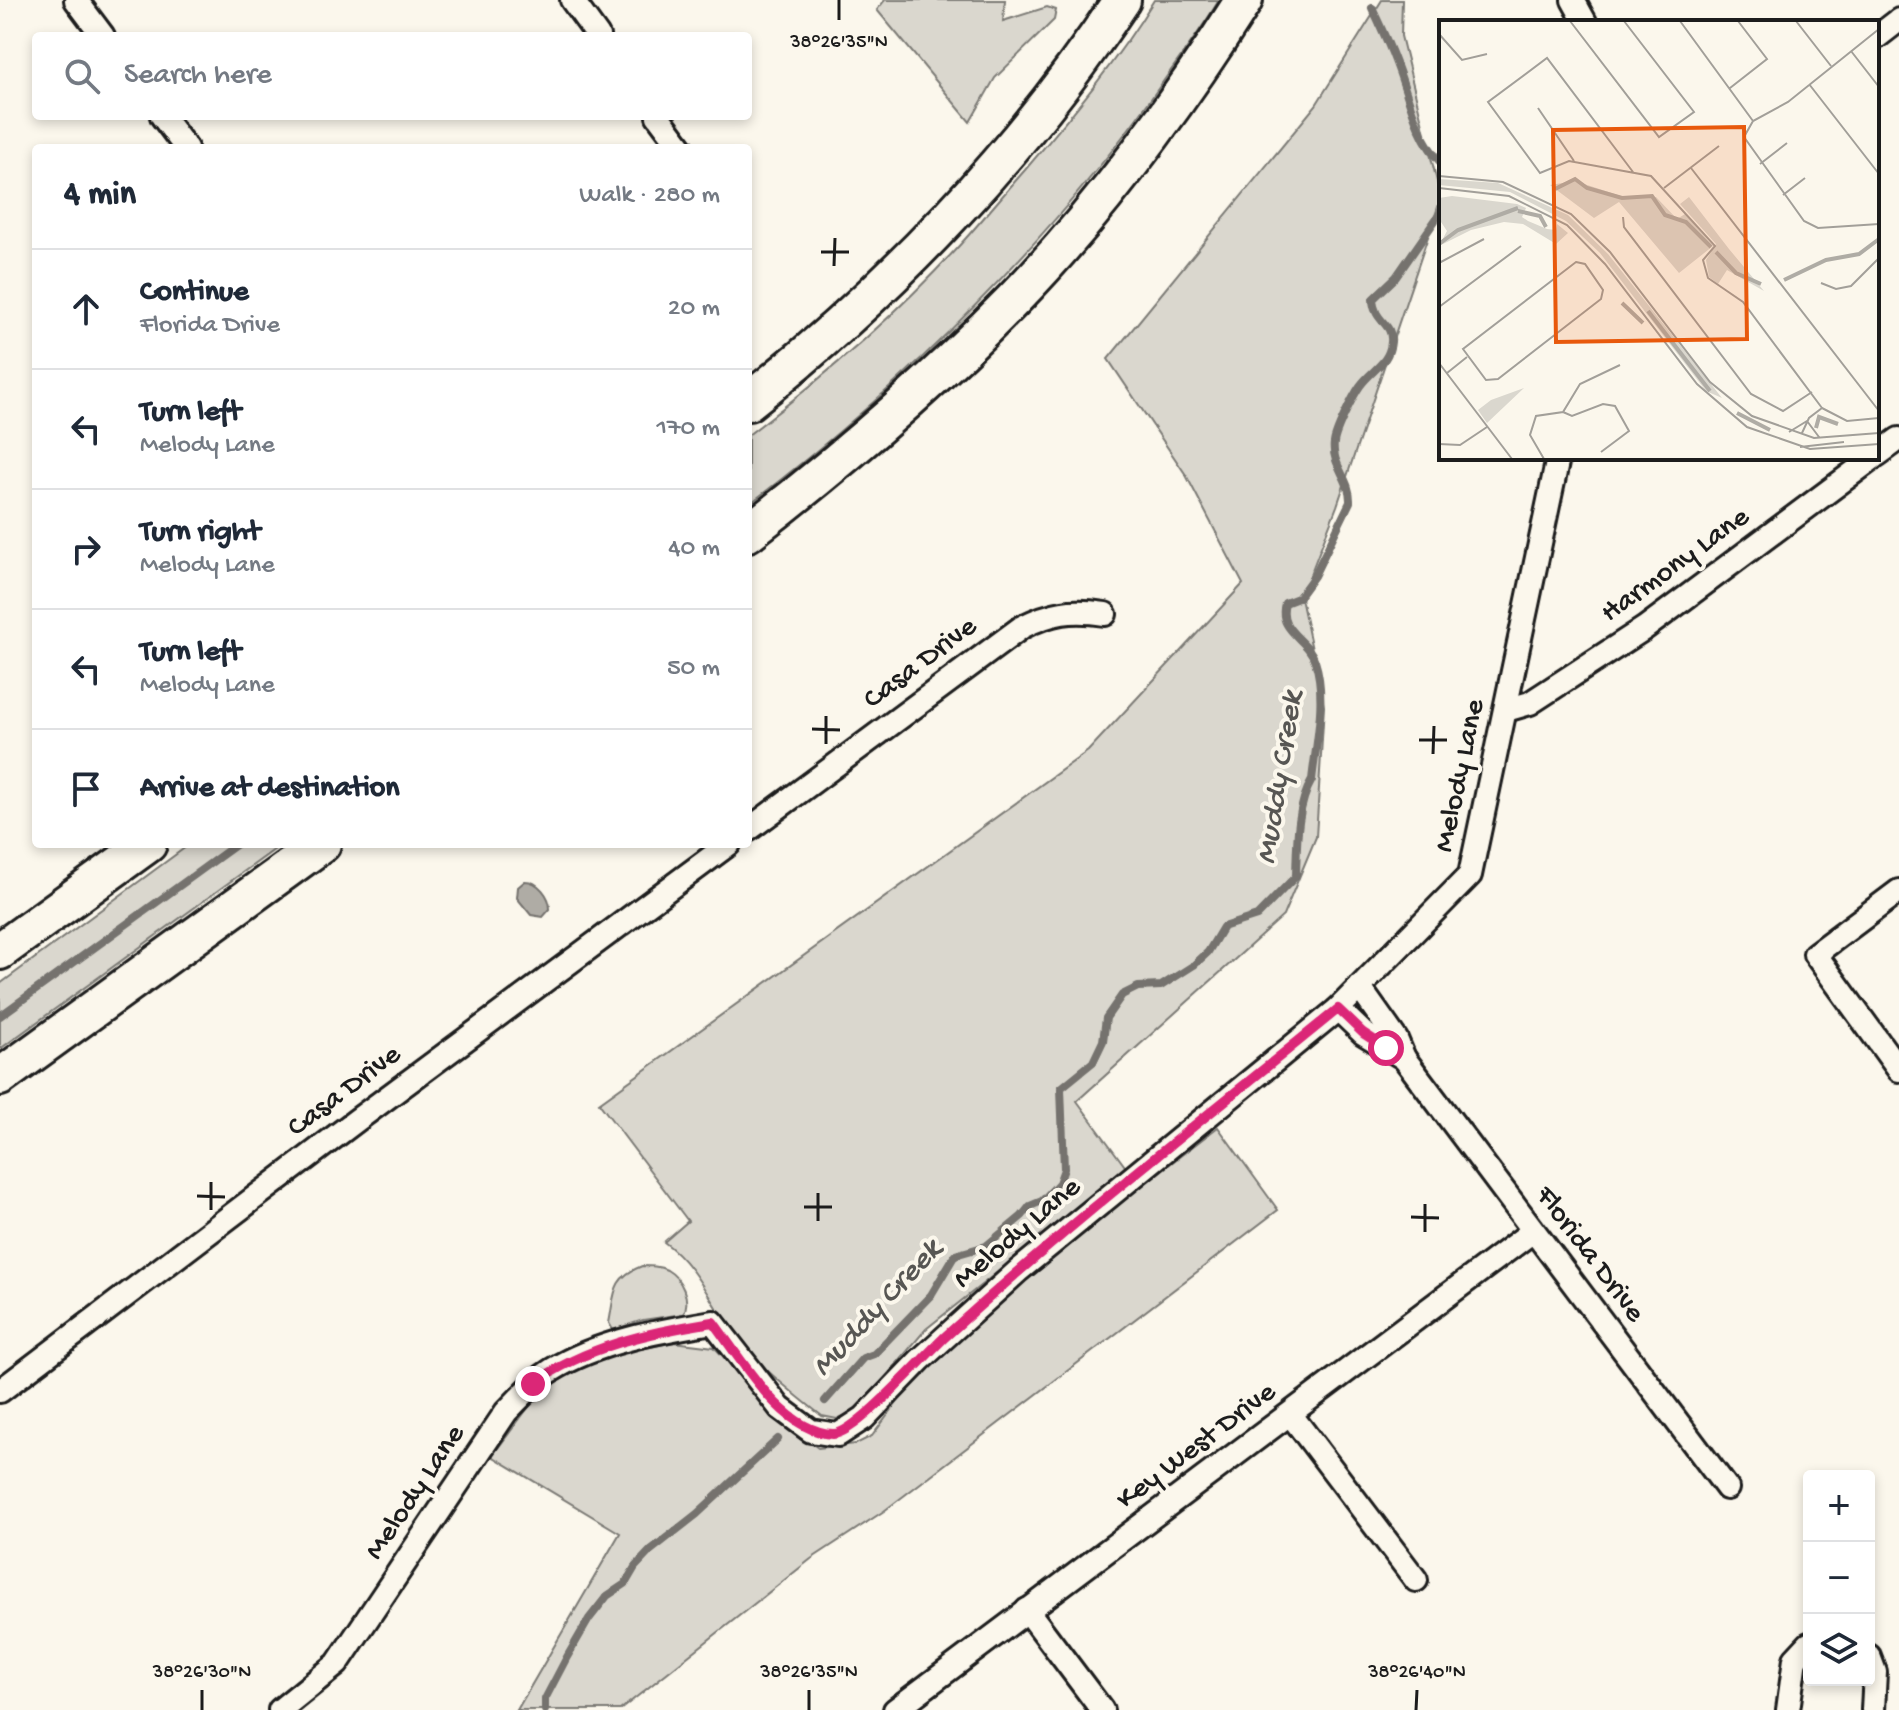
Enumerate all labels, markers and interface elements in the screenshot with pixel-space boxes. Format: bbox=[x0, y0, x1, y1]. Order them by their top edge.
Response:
inset map bbox=[1439, 20, 1879, 460]
search box bbox=[32, 32, 752, 120]
text: 38°26'35"N bbox=[789, 32, 888, 55]
icon: search bbox=[60, 54, 104, 98]
text: Search here bbox=[124, 59, 272, 94]
text: 4 min bbox=[64, 176, 136, 216]
text: Walk · 280 m bbox=[579, 181, 720, 212]
text: Continue bbox=[140, 276, 249, 311]
icon: ahead bbox=[64, 287, 108, 331]
text: 20 m bbox=[668, 294, 720, 325]
text: Florida Drive bbox=[140, 311, 280, 342]
text: Turn left bbox=[140, 396, 241, 431]
icon: left bbox=[64, 407, 108, 451]
text: 170 m bbox=[657, 414, 720, 445]
text: Melody Lane bbox=[140, 431, 275, 462]
street label: Harmony Lane bbox=[1595, 500, 1757, 632]
text: Turn right bbox=[140, 516, 260, 551]
icon: right bbox=[64, 527, 108, 571]
text: 40 m bbox=[668, 534, 720, 565]
text: Melody Lane bbox=[140, 551, 275, 582]
street label: Casa Drive bbox=[857, 610, 985, 718]
text: Turn left bbox=[140, 636, 241, 671]
icon: left bbox=[64, 647, 108, 691]
text: 50 m bbox=[667, 654, 720, 685]
text: Melody Lane bbox=[140, 671, 275, 702]
water label: Muddy Creek bbox=[1249, 686, 1314, 867]
street label: Melody Lane bbox=[1428, 696, 1494, 856]
icon: arrive bbox=[64, 767, 108, 811]
text: Arrive at destination bbox=[140, 772, 400, 807]
route start bbox=[1368, 1030, 1404, 1066]
street label: Casa Drive bbox=[281, 1038, 409, 1146]
street label: Melody Lane bbox=[947, 1170, 1089, 1297]
street label: Florida Drive bbox=[1526, 1179, 1652, 1330]
water label: Muddy Creek bbox=[805, 1230, 953, 1386]
route end bbox=[515, 1366, 551, 1402]
street label: Key West Drive bbox=[1110, 1375, 1284, 1518]
street label: Melody Lane bbox=[358, 1418, 474, 1567]
map controls bbox=[1803, 1470, 1875, 1686]
button: + bbox=[1803, 1470, 1875, 1542]
button: − bbox=[1803, 1542, 1875, 1614]
button: layers bbox=[1803, 1614, 1875, 1686]
text: 38°26'30"N bbox=[152, 1662, 251, 1685]
text: 38°26'35"N bbox=[759, 1662, 858, 1685]
text: 38°26'40"N bbox=[1367, 1662, 1466, 1685]

